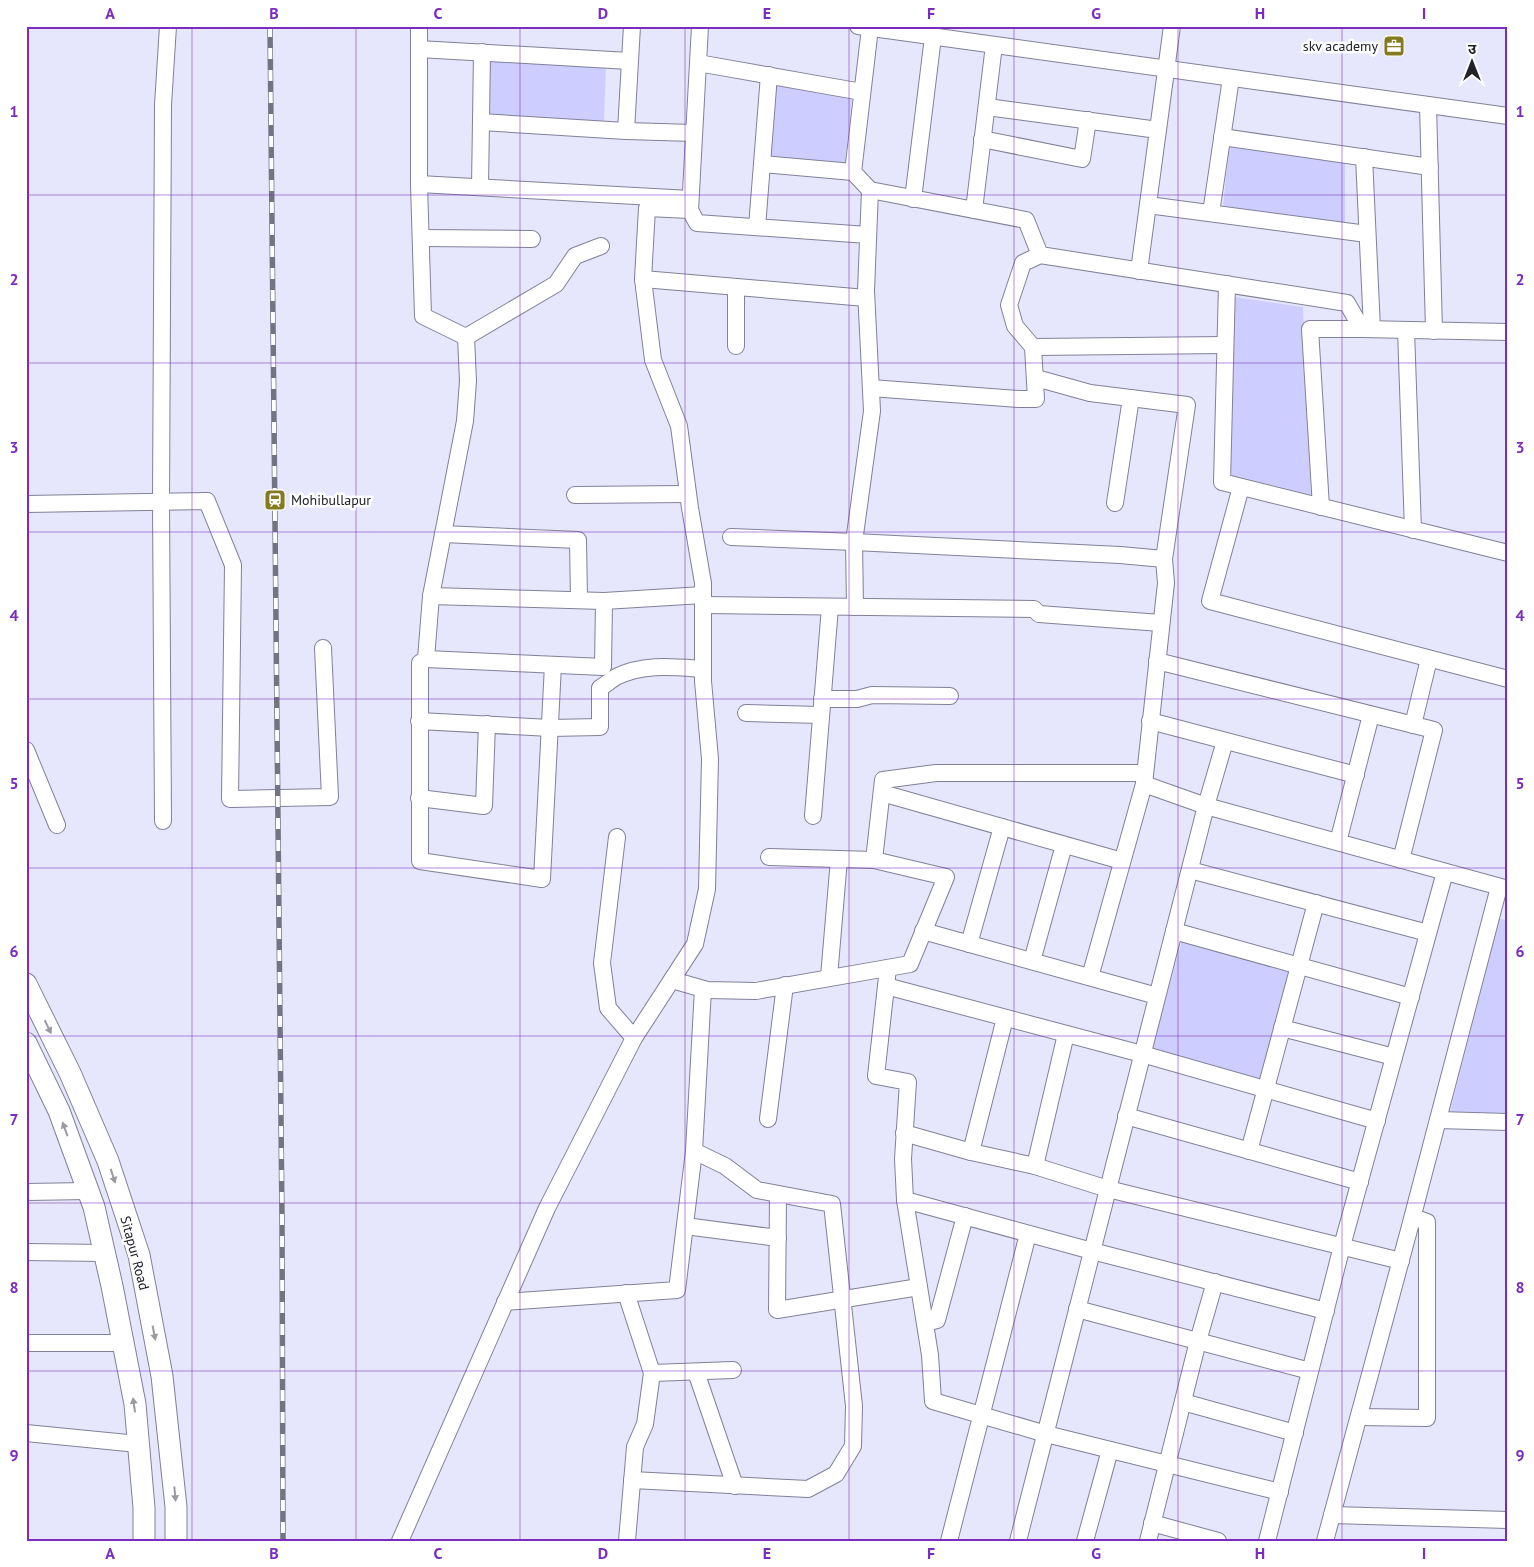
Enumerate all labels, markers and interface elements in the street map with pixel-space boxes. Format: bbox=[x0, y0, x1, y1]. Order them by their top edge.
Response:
text: A bbox=[105, 3, 115, 23]
text: B bbox=[269, 3, 279, 23]
text: C bbox=[434, 3, 443, 23]
text: D bbox=[598, 3, 608, 23]
text: E bbox=[763, 3, 771, 23]
text: F bbox=[927, 3, 935, 23]
text: G bbox=[1091, 3, 1101, 23]
text: H bbox=[1255, 3, 1265, 23]
text: I bbox=[1422, 3, 1426, 23]
office icon: skv academy bbox=[1382, 34, 1406, 58]
place label: skv academy bbox=[1303, 37, 1378, 55]
north arrow bbox=[1446, 38, 1496, 88]
text: उ bbox=[1468, 40, 1477, 58]
text: 1 bbox=[9, 101, 19, 121]
text: 1 bbox=[1515, 101, 1525, 121]
text: 2 bbox=[9, 269, 19, 289]
text: 2 bbox=[1515, 269, 1525, 289]
text: 3 bbox=[9, 437, 19, 457]
text: 3 bbox=[1515, 437, 1525, 457]
station icon: Mohibullapur bbox=[263, 488, 287, 512]
place label: Mohibullapur bbox=[291, 491, 371, 509]
text: 4 bbox=[9, 605, 19, 625]
text: 4 bbox=[1515, 605, 1525, 625]
text: 5 bbox=[9, 773, 19, 793]
text: 5 bbox=[1515, 773, 1525, 793]
text: 6 bbox=[9, 941, 19, 961]
text: 6 bbox=[1515, 941, 1525, 961]
one-way arrow bbox=[44, 1020, 52, 1035]
text: 7 bbox=[9, 1109, 19, 1129]
text: 7 bbox=[1515, 1109, 1525, 1129]
one-way arrow bbox=[61, 1121, 69, 1136]
one-way arrow bbox=[110, 1169, 117, 1184]
street label: Sitapur Road bbox=[116, 1214, 154, 1292]
text: 8 bbox=[9, 1277, 19, 1297]
text: 8 bbox=[1515, 1277, 1525, 1297]
one-way arrow bbox=[150, 1326, 158, 1341]
one-way arrow bbox=[130, 1397, 138, 1413]
text: 9 bbox=[9, 1445, 19, 1465]
text: 9 bbox=[1515, 1445, 1525, 1465]
one-way arrow bbox=[171, 1486, 179, 1502]
text: A bbox=[105, 1543, 115, 1563]
text: B bbox=[269, 1543, 279, 1563]
text: C bbox=[434, 1543, 443, 1563]
text: D bbox=[598, 1543, 608, 1563]
text: E bbox=[763, 1543, 771, 1563]
text: F bbox=[927, 1543, 935, 1563]
text: G bbox=[1091, 1543, 1101, 1563]
text: H bbox=[1255, 1543, 1265, 1563]
text: I bbox=[1422, 1543, 1426, 1563]

